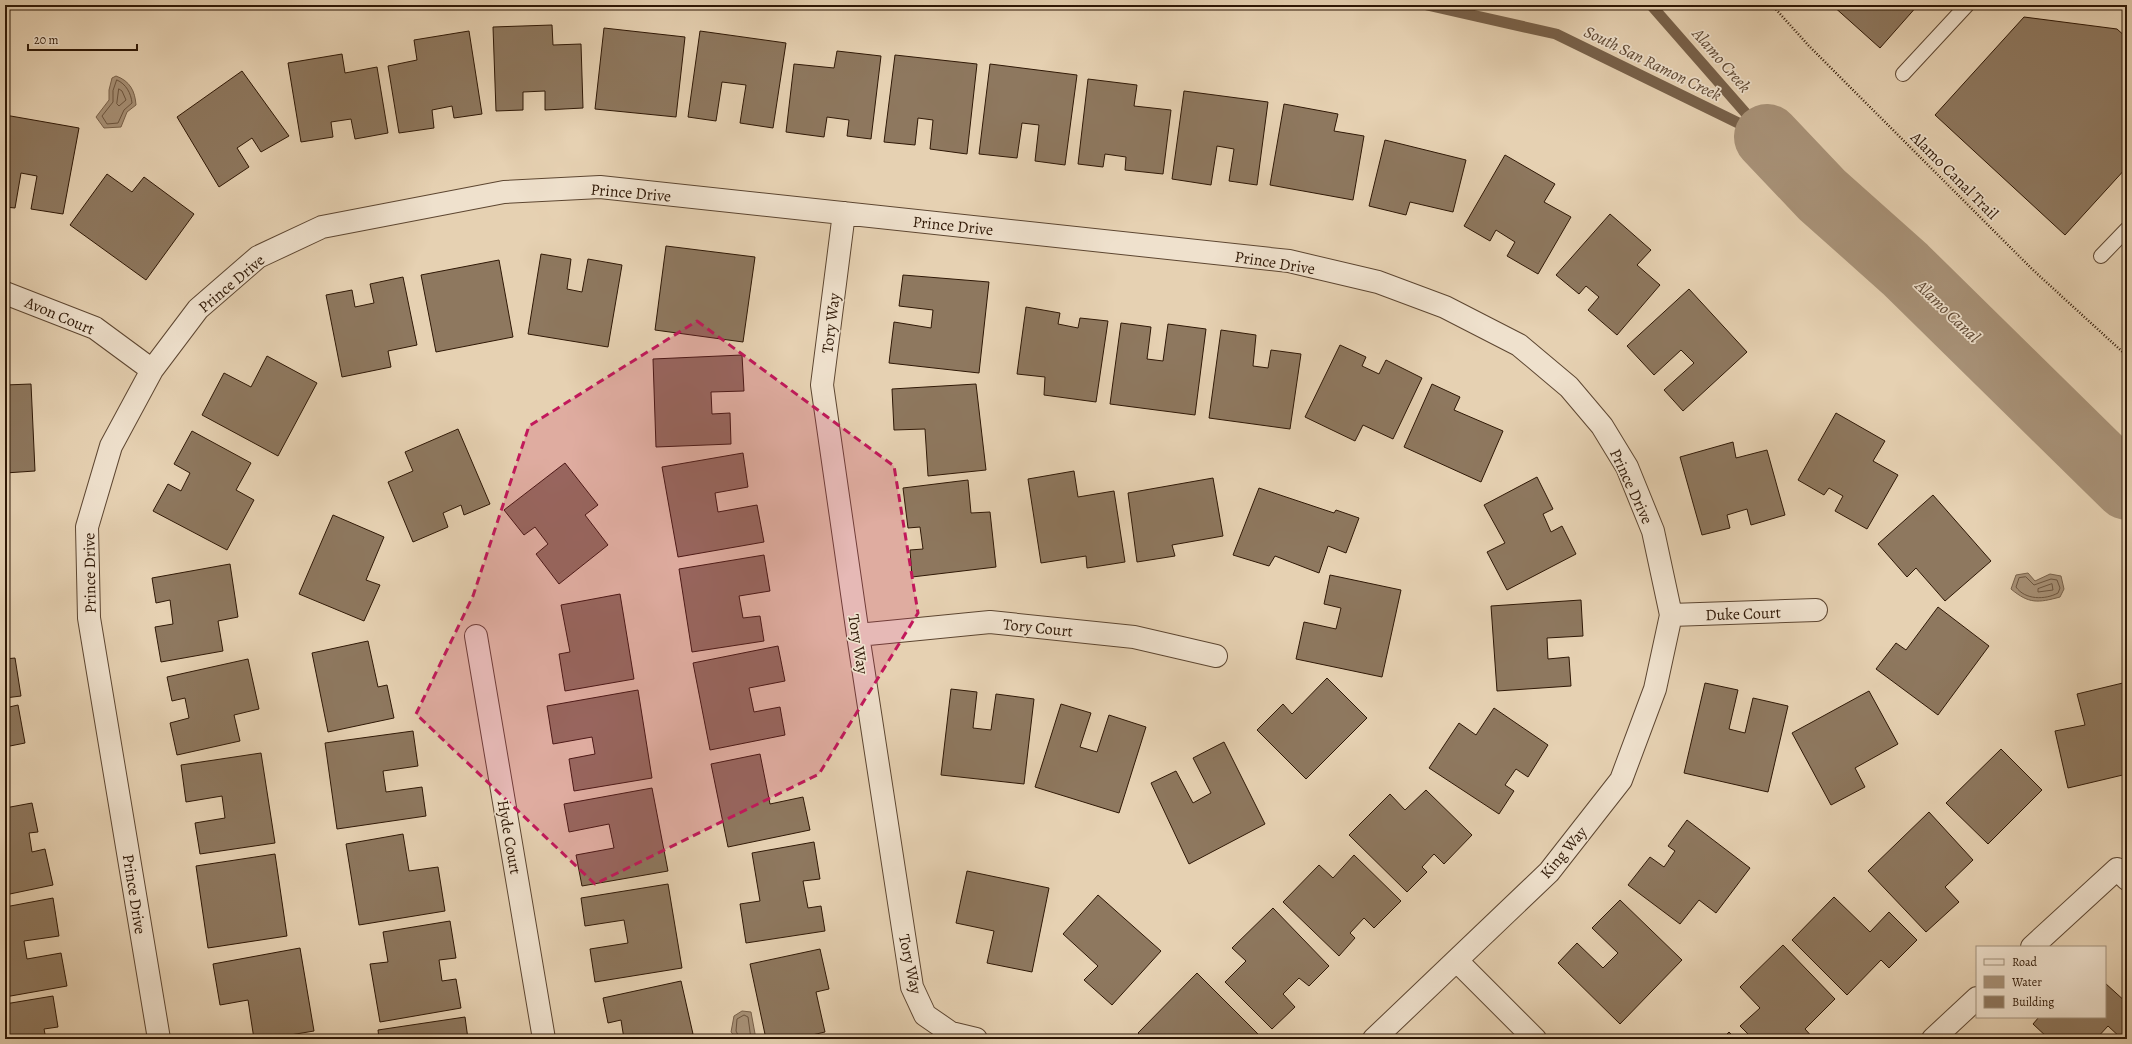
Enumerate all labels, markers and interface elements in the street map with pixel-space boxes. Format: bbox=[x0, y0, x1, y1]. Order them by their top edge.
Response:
water label: South San Ramon Creek bbox=[1580, 20, 1726, 107]
water label: Alamo Creek bbox=[1686, 22, 1756, 98]
scale bar bbox=[28, 26, 137, 52]
text: 20 m bbox=[34, 32, 58, 48]
street label: Alamo Canal Trail bbox=[1905, 126, 2003, 224]
street label: Prince Drive bbox=[590, 179, 672, 207]
street label: Prince Drive bbox=[912, 211, 994, 241]
street label: Prince Drive bbox=[1233, 246, 1317, 280]
street label: Prince Drive bbox=[194, 249, 270, 318]
water label: Alamo Canal bbox=[1910, 274, 1986, 349]
street label: Avon Court bbox=[21, 291, 98, 340]
street label: Tory Way bbox=[816, 291, 846, 354]
street label: Prince Drive bbox=[1604, 445, 1658, 528]
street label: Prince Drive bbox=[78, 532, 102, 614]
street label: Duke Court bbox=[1705, 602, 1781, 626]
street label: Tory Way bbox=[842, 613, 874, 677]
street label: Tory Court bbox=[1002, 613, 1074, 643]
street label: Hyde Court bbox=[492, 798, 526, 876]
street label: King Way bbox=[1535, 821, 1593, 884]
street label: Prince Drive bbox=[117, 852, 151, 936]
street label: Tory Way bbox=[893, 932, 927, 997]
legend bbox=[1976, 946, 2106, 1018]
text: Road bbox=[2012, 954, 2038, 970]
text: Water bbox=[2011, 974, 2042, 990]
text: Building bbox=[2012, 994, 2054, 1010]

